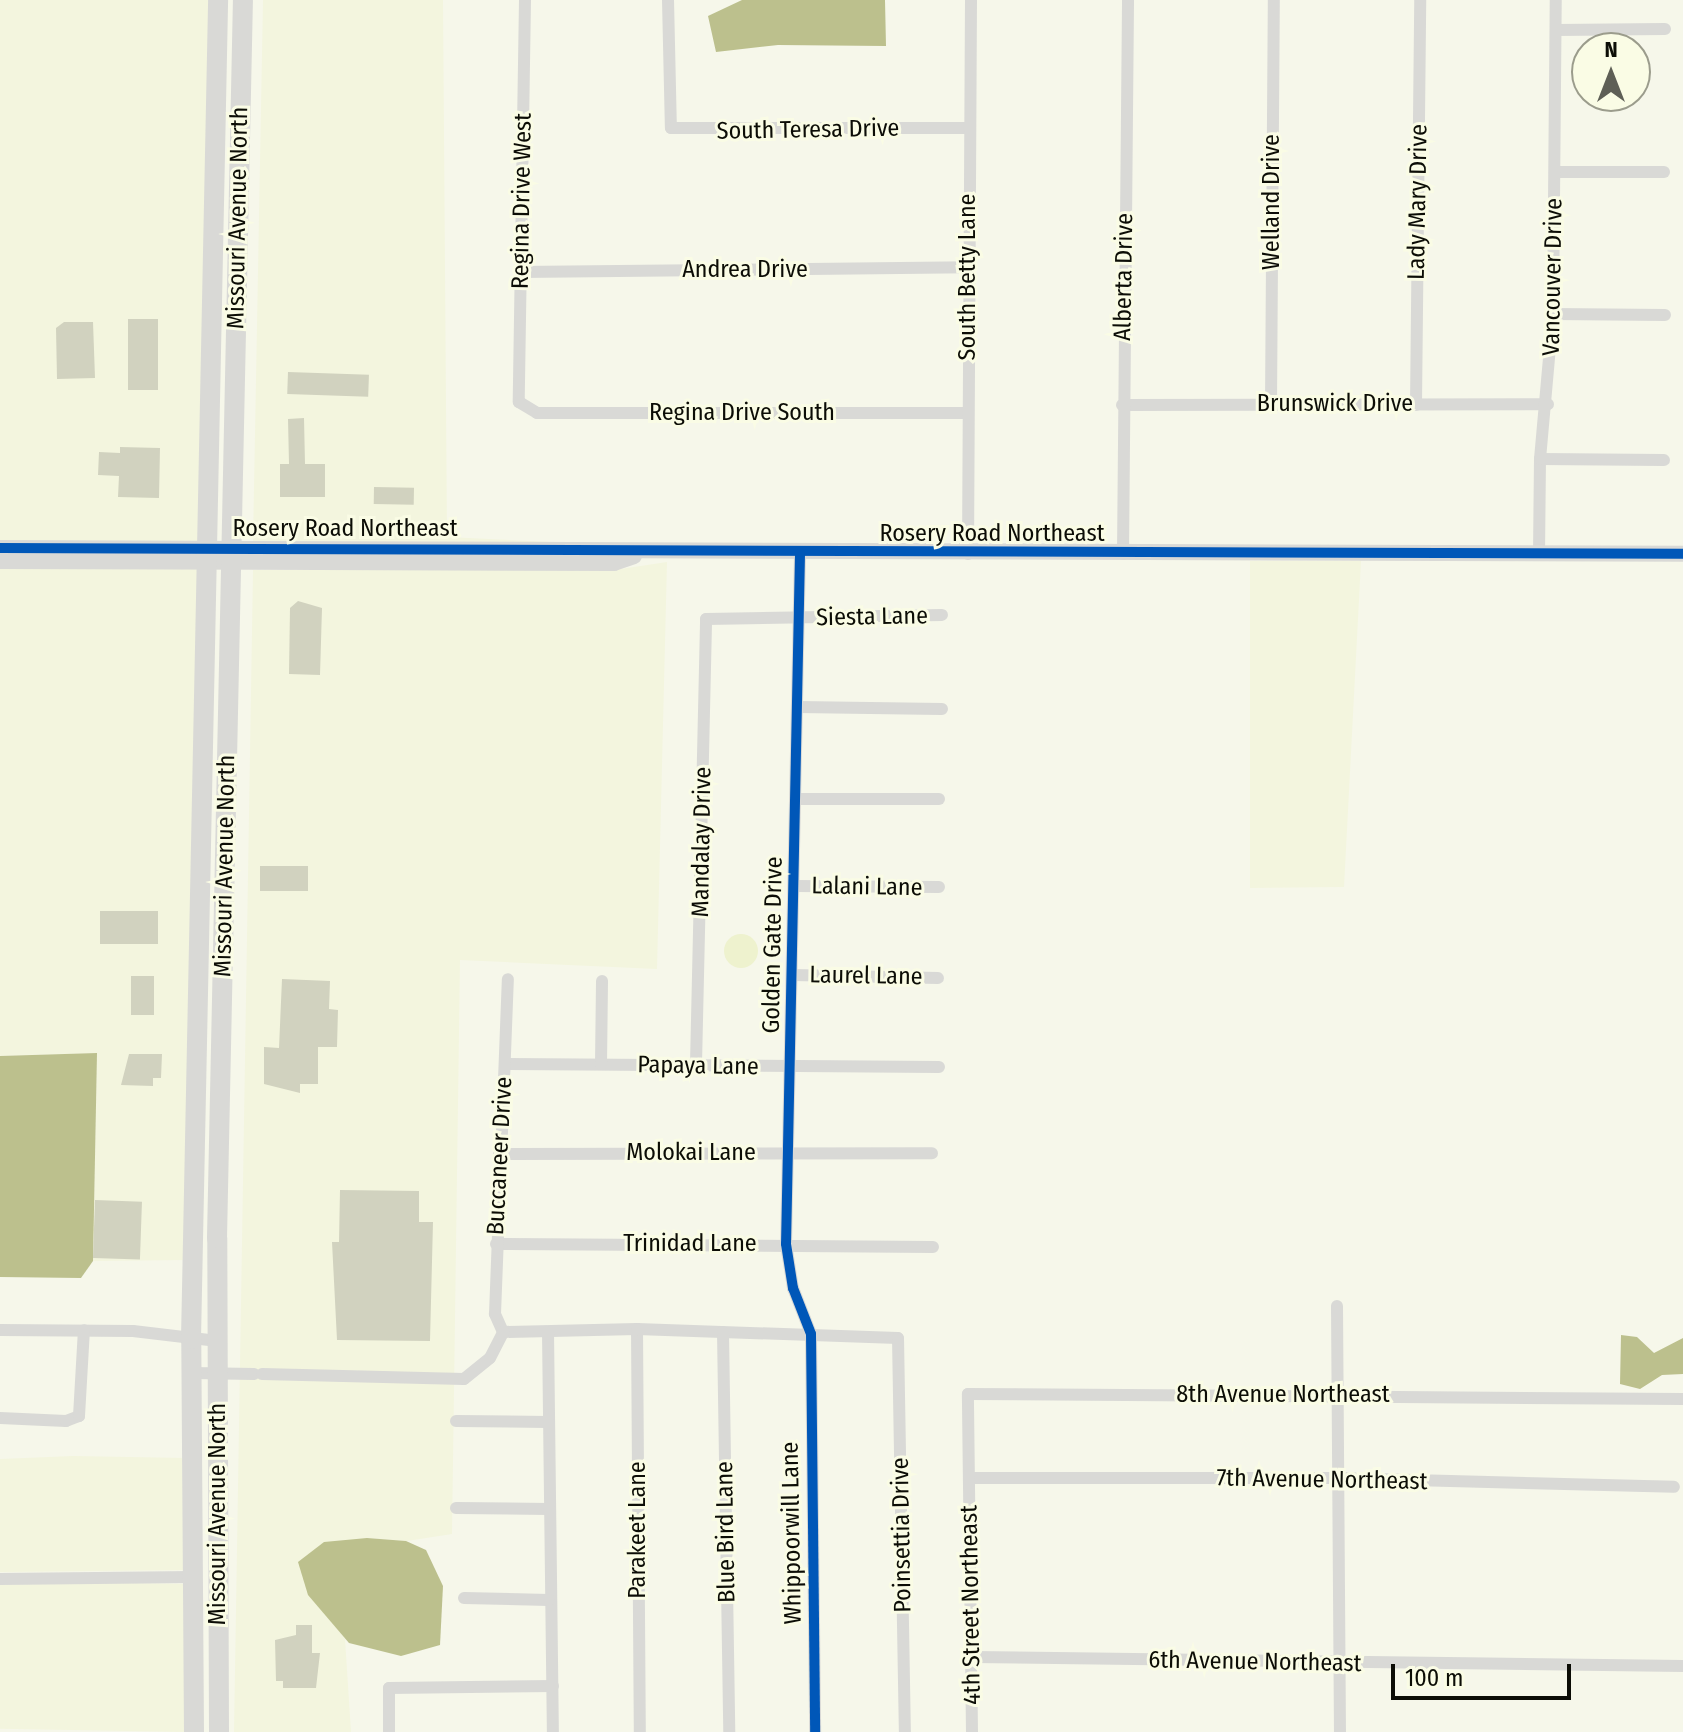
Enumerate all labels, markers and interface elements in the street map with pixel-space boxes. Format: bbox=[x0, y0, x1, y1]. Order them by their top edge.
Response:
north arrow bbox=[1571, 32, 1651, 112]
text: N bbox=[1604, 36, 1618, 63]
street label: Missouri Avenue North bbox=[222, 107, 254, 329]
street label: Regina Drive West bbox=[506, 113, 538, 289]
street label: South Teresa Drive bbox=[716, 114, 900, 146]
street label: Lady Mary Drive bbox=[1402, 124, 1434, 280]
street label: Welland Drive bbox=[1258, 134, 1286, 270]
street label: South Betty Lane bbox=[954, 194, 982, 360]
street label: Vancouver Drive bbox=[1537, 198, 1569, 356]
street label: Alberta Drive bbox=[1108, 213, 1140, 341]
street label: Andrea Drive bbox=[682, 256, 808, 284]
street label: Brunswick Drive bbox=[1257, 390, 1413, 418]
street label: Regina Drive South bbox=[649, 399, 835, 427]
street label: Rosery Road Northeast bbox=[233, 515, 457, 543]
street label: Rosery Road Northeast bbox=[880, 520, 1104, 548]
street label: Siesta Lane bbox=[816, 602, 928, 632]
street label: Missouri Avenue North bbox=[209, 755, 241, 977]
street label: Mandalay Drive bbox=[686, 766, 718, 918]
street label: Golden Gate Drive bbox=[757, 856, 789, 1034]
street label: Lalani Lane bbox=[811, 872, 923, 902]
street label: Laurel Lane bbox=[809, 961, 923, 991]
street label: Papaya Lane bbox=[637, 1051, 759, 1081]
street label: Buccaneer Drive bbox=[481, 1076, 519, 1236]
street label: Molokai Lane bbox=[626, 1139, 756, 1167]
street label: Trinidad Lane bbox=[623, 1230, 757, 1258]
street label: 8th Avenue Northeast bbox=[1176, 1381, 1390, 1409]
street label: Missouri Avenue North bbox=[204, 1403, 232, 1625]
street label: Whippoorwill Lane bbox=[776, 1441, 808, 1625]
street label: Poinsettia Drive bbox=[886, 1457, 918, 1613]
street label: Parakeet Lane bbox=[624, 1461, 652, 1599]
street label: Blue Bird Lane bbox=[710, 1461, 742, 1603]
street label: 7th Avenue Northeast bbox=[1216, 1464, 1428, 1496]
street label: 4th Street Northeast bbox=[955, 1505, 987, 1705]
street label: 6th Avenue Northeast bbox=[1148, 1646, 1362, 1678]
scale bar bbox=[1395, 1648, 1575, 1698]
text: 100 m bbox=[1405, 1664, 1463, 1692]

